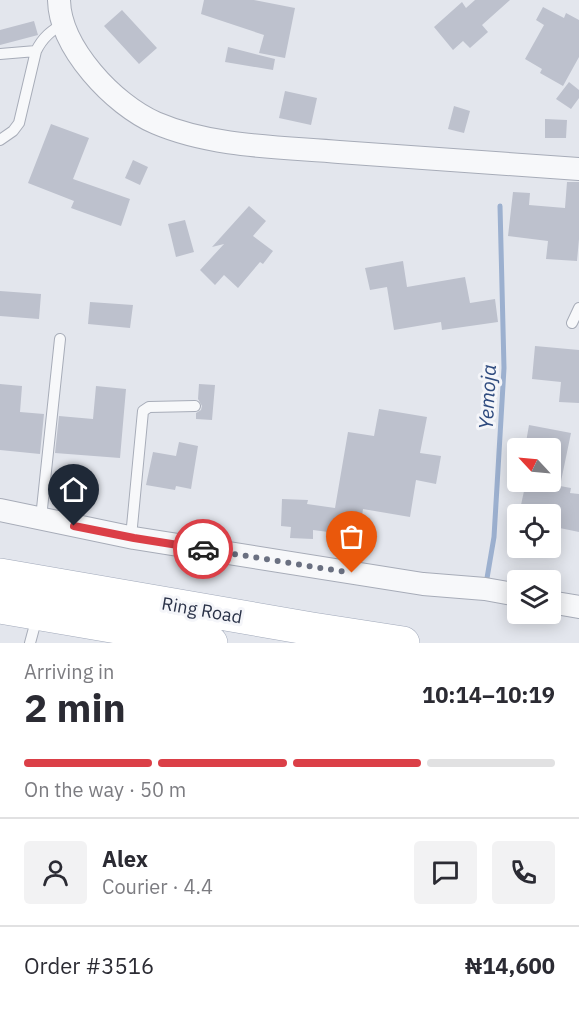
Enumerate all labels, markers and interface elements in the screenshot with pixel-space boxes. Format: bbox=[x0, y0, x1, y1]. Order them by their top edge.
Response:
water label: Yemoja bbox=[472, 364, 502, 430]
north arrow bbox=[507, 438, 561, 492]
map controls bbox=[507, 438, 561, 624]
pin bbox=[48, 464, 99, 526]
icon: home bbox=[57, 473, 90, 506]
button: locate bbox=[507, 504, 561, 558]
pin bbox=[326, 511, 377, 573]
courier bbox=[173, 519, 233, 579]
icon: bag bbox=[335, 520, 368, 553]
icon: car bbox=[187, 533, 220, 566]
button: layers bbox=[507, 570, 561, 624]
street label: Ring Road bbox=[160, 592, 244, 628]
text: Arriving in bbox=[24, 658, 114, 685]
text: 10:14–10:19 bbox=[422, 680, 555, 709]
text: 2 min bbox=[24, 682, 126, 733]
text: On the way · 50 m bbox=[24, 776, 186, 803]
button: person bbox=[24, 841, 87, 904]
button: chat bbox=[414, 841, 477, 904]
button: phone bbox=[492, 841, 555, 904]
text: Alex bbox=[102, 844, 148, 873]
text: Courier · 4.4 bbox=[102, 873, 213, 900]
text: Order #3516 bbox=[24, 951, 154, 980]
text: ₦14,600 bbox=[465, 951, 555, 980]

